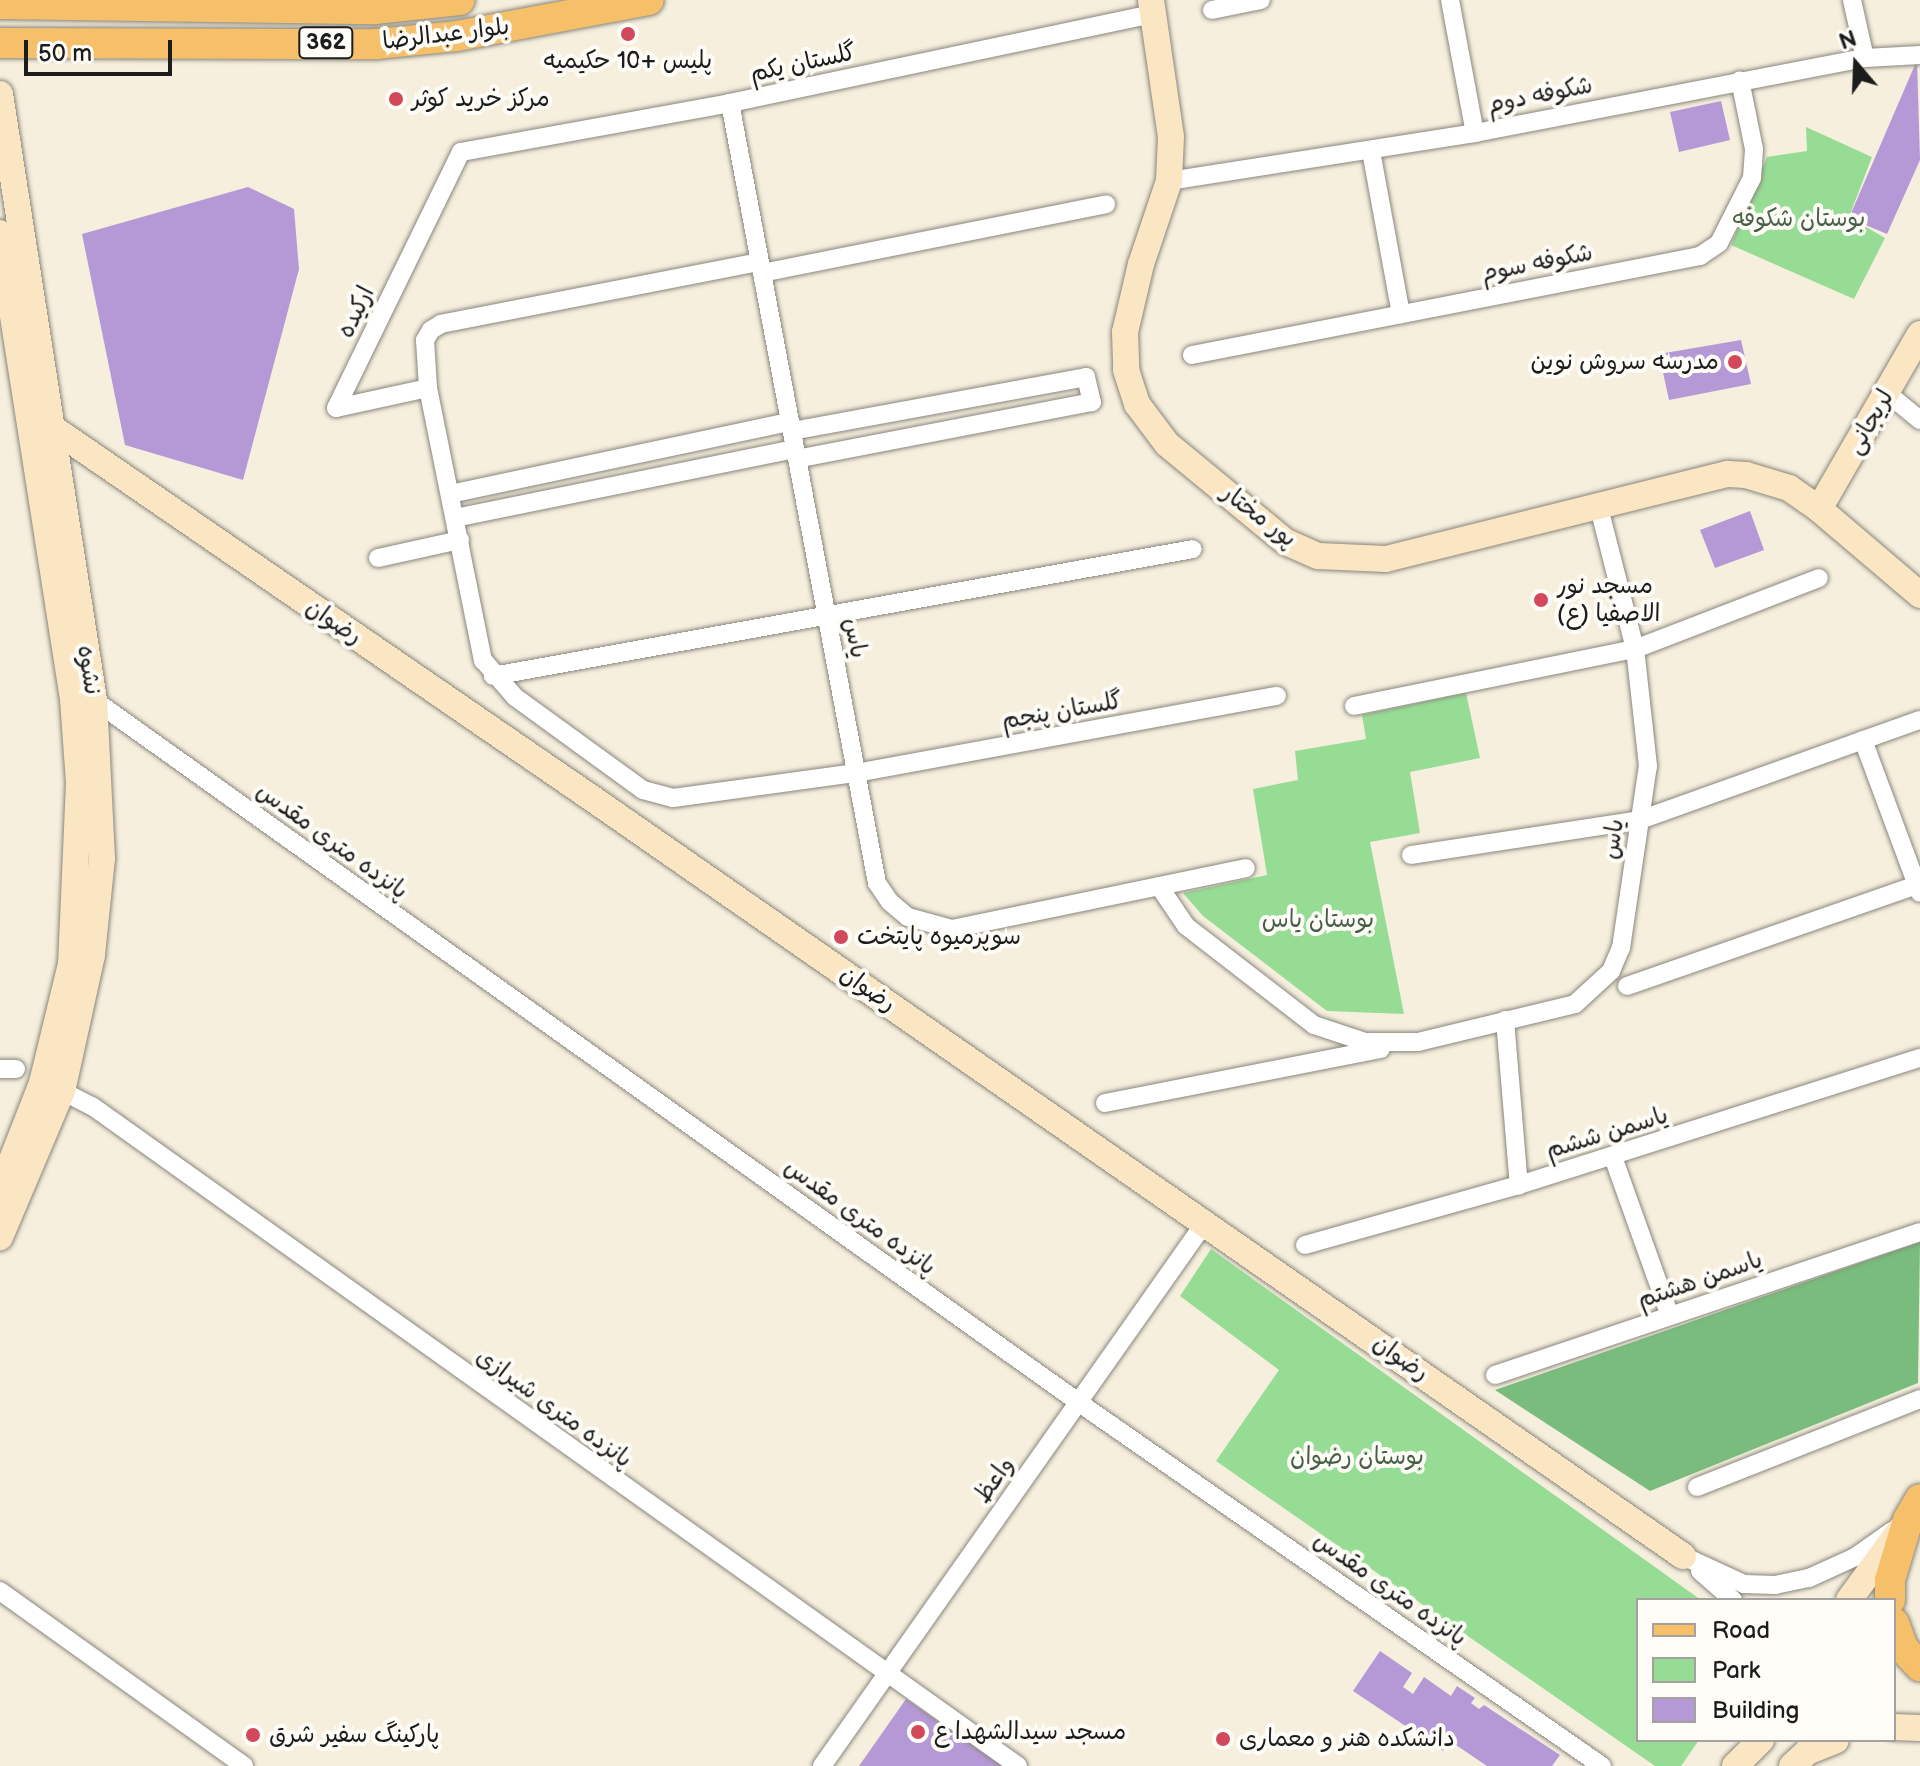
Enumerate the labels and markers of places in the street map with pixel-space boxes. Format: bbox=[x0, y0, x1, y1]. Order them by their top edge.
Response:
marker: پلیس +10 حکیمیه bbox=[619, 25, 637, 43]
place label: پلیس +10 حکیمیه bbox=[544, 47, 712, 75]
place label: مرکز خرید کوثر bbox=[412, 85, 550, 113]
marker: مرکز خرید کوثر bbox=[387, 90, 405, 108]
place label: مدرسه سروش نوین bbox=[1530, 348, 1719, 376]
marker: مدرسه سروش نوین bbox=[1726, 353, 1744, 371]
place label: مسجد نور الاصفیا (ع) bbox=[1557, 572, 1661, 628]
marker: مسجد نور الاصفیا (ع) bbox=[1532, 591, 1550, 609]
place label: سوپرمیوه پایتخت bbox=[857, 923, 1021, 951]
marker: سوپرمیوه پایتخت bbox=[832, 928, 850, 946]
place label: مسجد سیدالشهدا ع bbox=[934, 1718, 1126, 1746]
place label: پارکینگ سفیر شرق bbox=[269, 1721, 439, 1749]
marker: مسجد سیدالشهدا ع bbox=[909, 1723, 927, 1741]
place label: دانشکده هنر و معماری bbox=[1239, 1725, 1455, 1753]
marker: پارکینگ سفیر شرق bbox=[244, 1726, 262, 1744]
marker: دانشکده هنر و معماری bbox=[1214, 1730, 1232, 1748]

